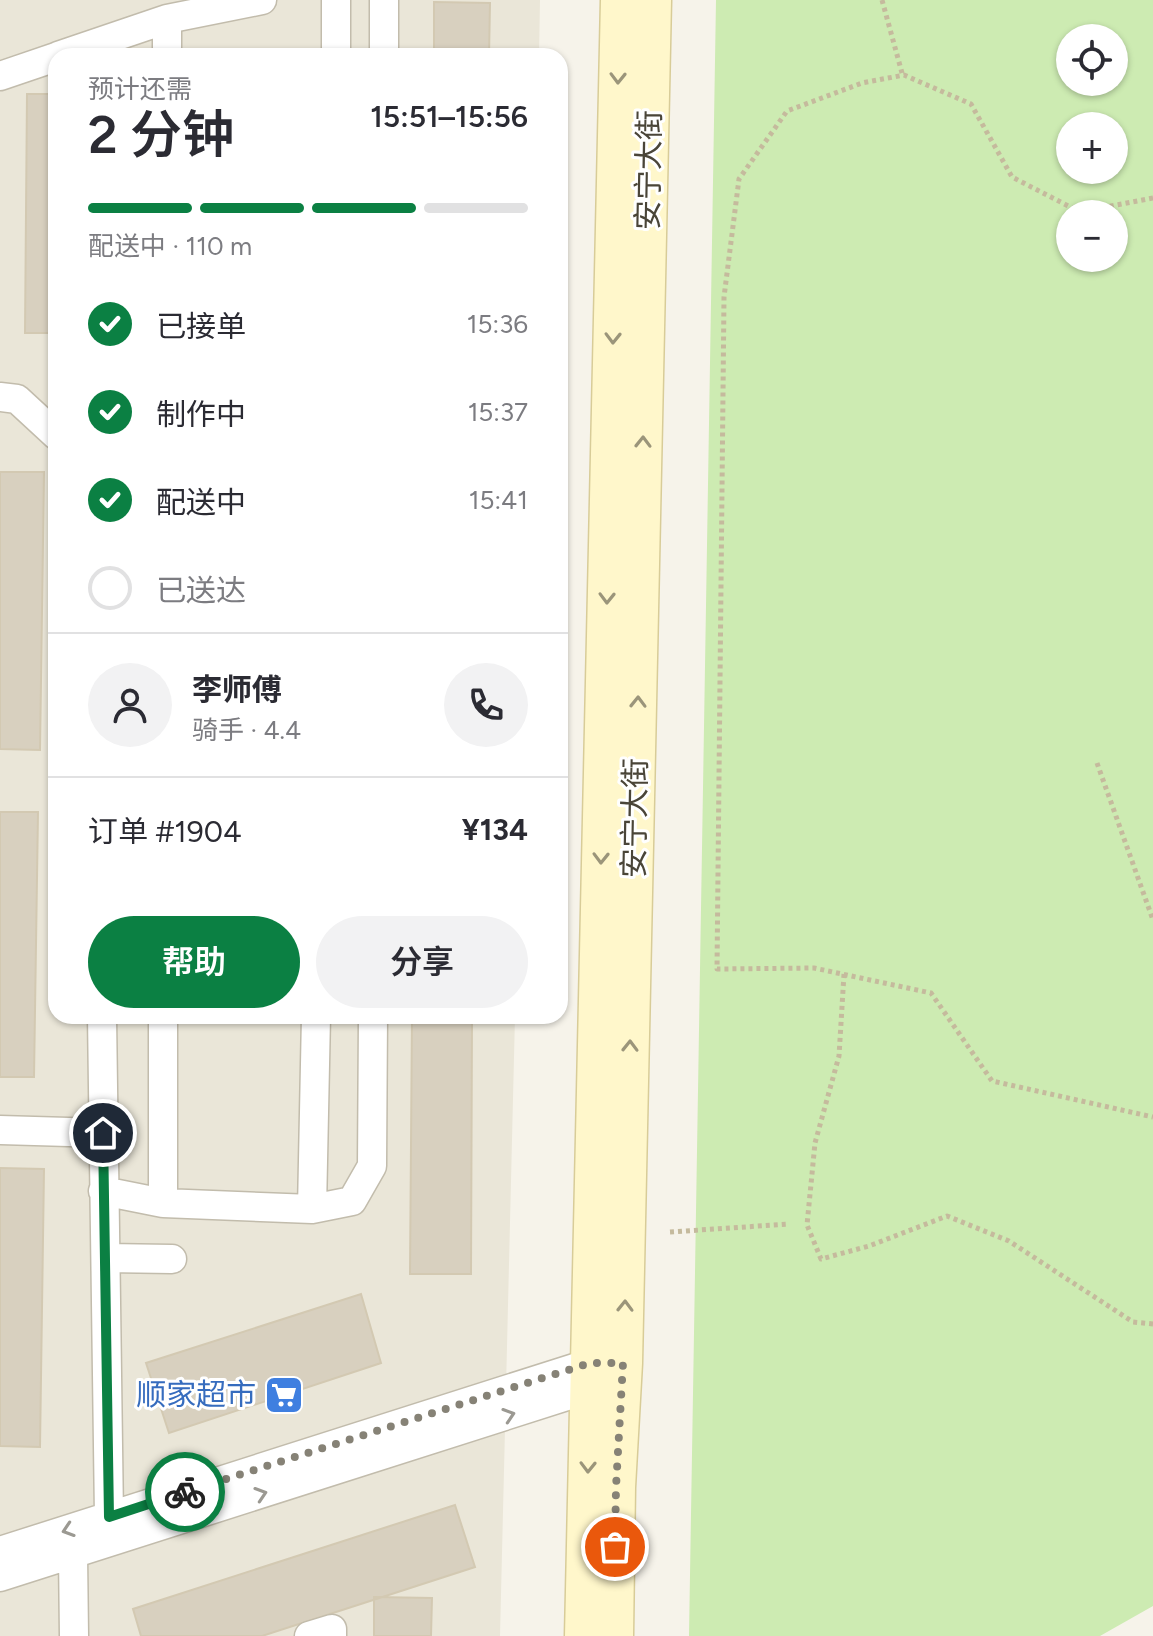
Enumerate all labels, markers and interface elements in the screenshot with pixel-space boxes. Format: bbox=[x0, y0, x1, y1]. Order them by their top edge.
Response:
map controls bbox=[1056, 24, 1128, 272]
button: locate bbox=[1056, 24, 1128, 96]
one-way arrow bbox=[610, 72, 627, 85]
text: 预计还需 bbox=[88, 73, 192, 105]
text: 15:51–15:56 bbox=[370, 98, 528, 135]
text: 2 分钟 bbox=[88, 104, 234, 166]
street label: 安宁大街 bbox=[629, 110, 668, 230]
button: + bbox=[1056, 112, 1128, 184]
button: − bbox=[1056, 200, 1128, 272]
text: 配送中 · 110 m bbox=[88, 230, 252, 262]
icon: check bbox=[88, 302, 132, 346]
text: 已接单 bbox=[156, 308, 246, 345]
text: 15:36 bbox=[467, 308, 528, 340]
one-way arrow bbox=[604, 332, 621, 345]
icon: check bbox=[88, 390, 132, 434]
text: 制作中 bbox=[156, 396, 246, 433]
text: 15:37 bbox=[468, 396, 528, 428]
one-way arrow bbox=[634, 435, 652, 448]
icon: check bbox=[88, 478, 132, 522]
text: 配送中 bbox=[156, 484, 246, 521]
text: 15:41 bbox=[469, 484, 528, 516]
text: 已送达 bbox=[156, 572, 246, 609]
one-way arrow bbox=[598, 592, 615, 605]
button: person bbox=[88, 663, 172, 747]
button: phone bbox=[444, 663, 528, 747]
text: 李师傅 bbox=[192, 671, 282, 708]
one-way arrow bbox=[629, 695, 646, 708]
text: 骑手 · 4.4 bbox=[192, 714, 301, 746]
street label: 安宁大街 bbox=[615, 758, 654, 878]
text: ¥134 bbox=[462, 811, 528, 848]
text: 订单 #1904 bbox=[88, 813, 242, 850]
one-way arrow bbox=[592, 852, 610, 865]
button: 帮助 bbox=[88, 916, 300, 1008]
button: 分享 bbox=[316, 916, 528, 1008]
one-way arrow bbox=[622, 1039, 639, 1052]
pin bbox=[69, 1099, 137, 1167]
icon: home bbox=[81, 1111, 125, 1155]
one-way arrow bbox=[616, 1299, 633, 1312]
supermarket icon: 顺家超市 bbox=[263, 1374, 305, 1416]
place label: 顺家超市 bbox=[136, 1376, 256, 1413]
one-way arrow bbox=[501, 1408, 515, 1424]
courier bbox=[145, 1452, 225, 1532]
one-way arrow bbox=[579, 1461, 596, 1474]
icon: bike bbox=[163, 1470, 207, 1514]
one-way arrow bbox=[254, 1487, 267, 1503]
pin bbox=[581, 1513, 649, 1581]
one-way arrow bbox=[61, 1521, 75, 1537]
icon: bag bbox=[593, 1525, 637, 1569]

